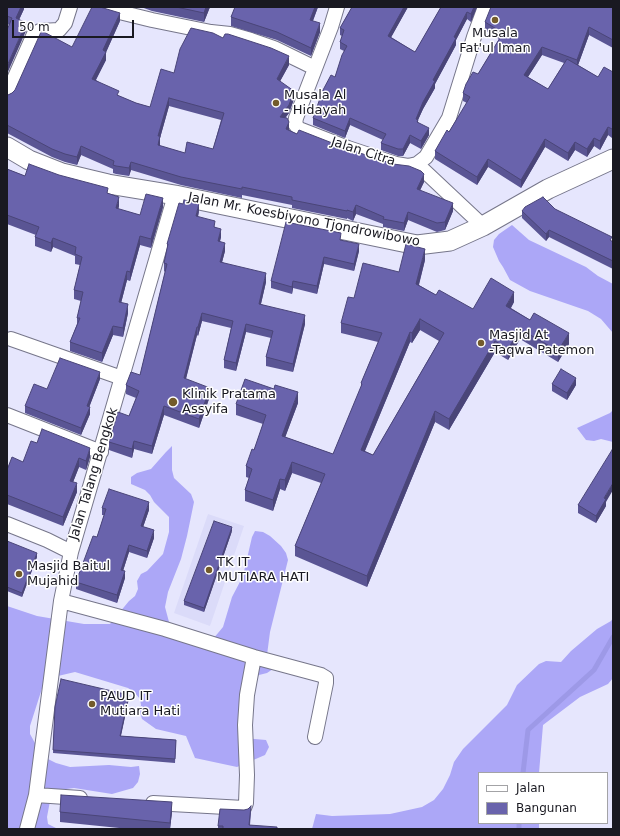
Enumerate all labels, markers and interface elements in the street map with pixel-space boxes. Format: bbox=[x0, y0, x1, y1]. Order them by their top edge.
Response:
scale bar bbox=[14, 12, 136, 38]
marker: Musala Fat'ul Iman bbox=[490, 15, 500, 25]
text: 50 m bbox=[19, 20, 50, 34]
place label: Musala Fat'ul Iman bbox=[459, 26, 531, 57]
place label: Musala Al - Hidayah bbox=[284, 88, 346, 119]
marker: Musala Al - Hidayah bbox=[271, 98, 281, 108]
street label: Jalan Citra bbox=[329, 134, 397, 170]
street label: Jalan Mr. Koesbiyono Tjondrowibowo bbox=[187, 190, 421, 250]
place label: Masjid At -Taqwa Patemon bbox=[489, 328, 594, 359]
marker: Masjid At -Taqwa Patemon bbox=[476, 338, 486, 348]
place label: Klinik Pratama Assyifa bbox=[182, 387, 276, 418]
marker: Klinik Pratama Assyifa bbox=[167, 396, 179, 408]
street label: Jalan Talang Bengkok bbox=[66, 406, 122, 542]
place label: TK IT MUTIARA HATI bbox=[217, 555, 309, 586]
place label: Masjid Baitul Mujahid bbox=[27, 559, 110, 590]
marker: TK IT MUTIARA HATI bbox=[204, 565, 214, 575]
marker: Masjid Baitul Mujahid bbox=[14, 569, 24, 579]
place label: PAUD IT Mutiara Hati bbox=[100, 689, 180, 720]
marker: PAUD IT Mutiara Hati bbox=[87, 699, 97, 709]
legend bbox=[478, 772, 608, 824]
text: Jalan bbox=[516, 781, 545, 795]
text: Bangunan bbox=[516, 801, 577, 815]

